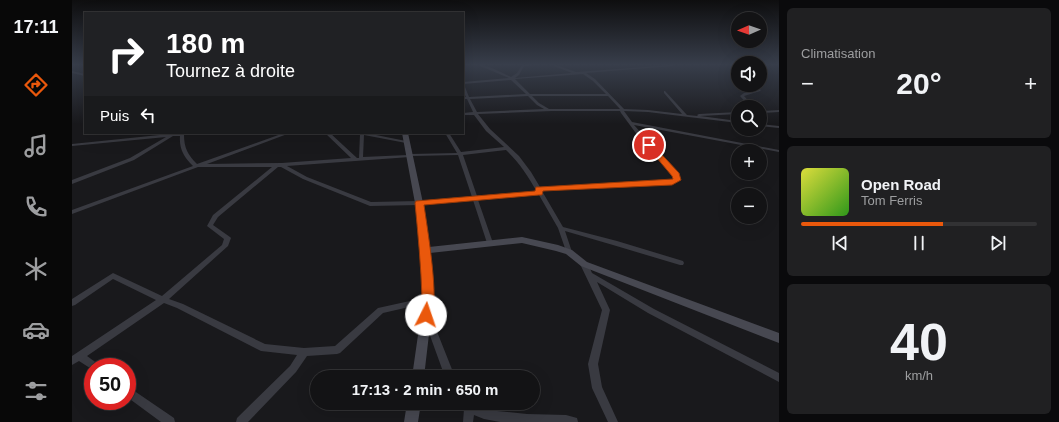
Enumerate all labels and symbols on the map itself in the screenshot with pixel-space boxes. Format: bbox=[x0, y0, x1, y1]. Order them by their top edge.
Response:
north arrow bbox=[731, 12, 767, 48]
pin bbox=[632, 128, 666, 162]
position arrow bbox=[405, 294, 447, 336]
speed limit sign: 50 bbox=[84, 358, 136, 410]

